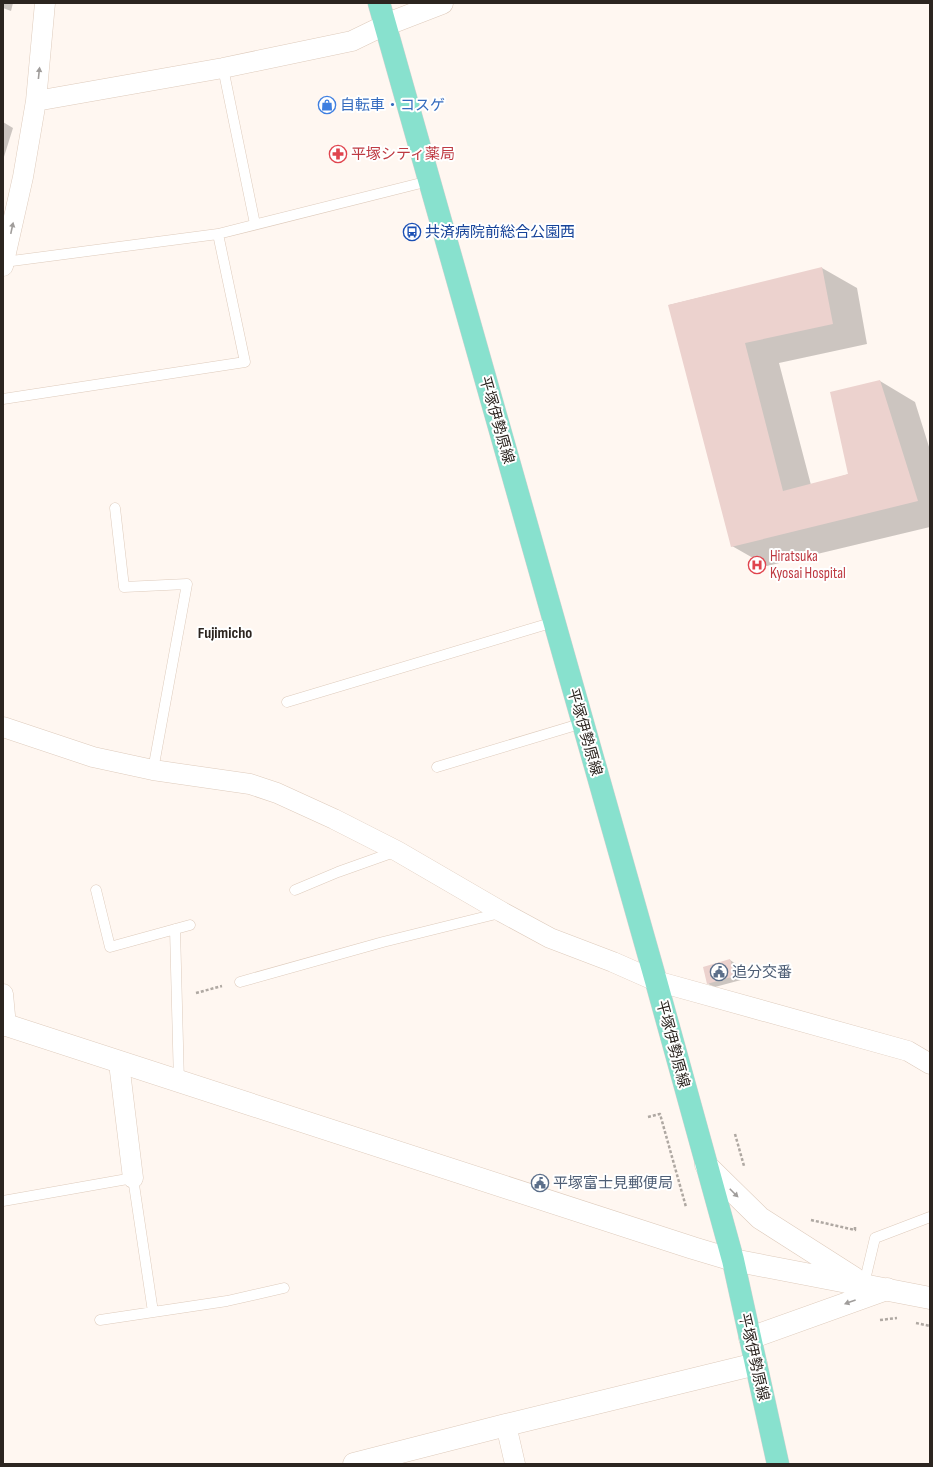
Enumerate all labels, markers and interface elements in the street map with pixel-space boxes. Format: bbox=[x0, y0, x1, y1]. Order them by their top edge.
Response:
one-way arrow bbox=[35, 67, 42, 79]
shop icon: 自転車・コスゲ bbox=[317, 95, 337, 115]
place label: 自転車・コスゲ bbox=[340, 96, 445, 115]
pharmacy icon: 平塚シティ薬局 bbox=[328, 144, 348, 164]
place label: 平塚シティ薬局 bbox=[351, 145, 455, 164]
one-way arrow bbox=[9, 222, 15, 234]
bus stop icon: 共済病院前総合公園西 bbox=[402, 222, 422, 242]
place label: 共済病院前総合公園西 bbox=[425, 223, 575, 242]
street label: 平塚伊勢原線 bbox=[475, 374, 518, 466]
place label: Hiratsuka Kyosai Hospital bbox=[770, 547, 846, 583]
hospital icon: Hiratsuka Kyosai Hospital bbox=[747, 555, 767, 575]
district label: Fujimicho bbox=[198, 624, 252, 643]
street label: 平塚伊勢原線 bbox=[563, 686, 606, 778]
public building icon: 追分交番 bbox=[709, 962, 729, 982]
place label: 追分交番 bbox=[732, 963, 792, 982]
street label: 平塚伊勢原線 bbox=[652, 998, 693, 1090]
public building icon: 平塚富士見郵便局 bbox=[530, 1173, 550, 1193]
place label: 平塚富士見郵便局 bbox=[553, 1174, 673, 1193]
one-way arrow bbox=[729, 1188, 739, 1198]
one-way arrow bbox=[844, 1299, 856, 1305]
street label: 平塚伊勢原線 bbox=[734, 1311, 773, 1403]

